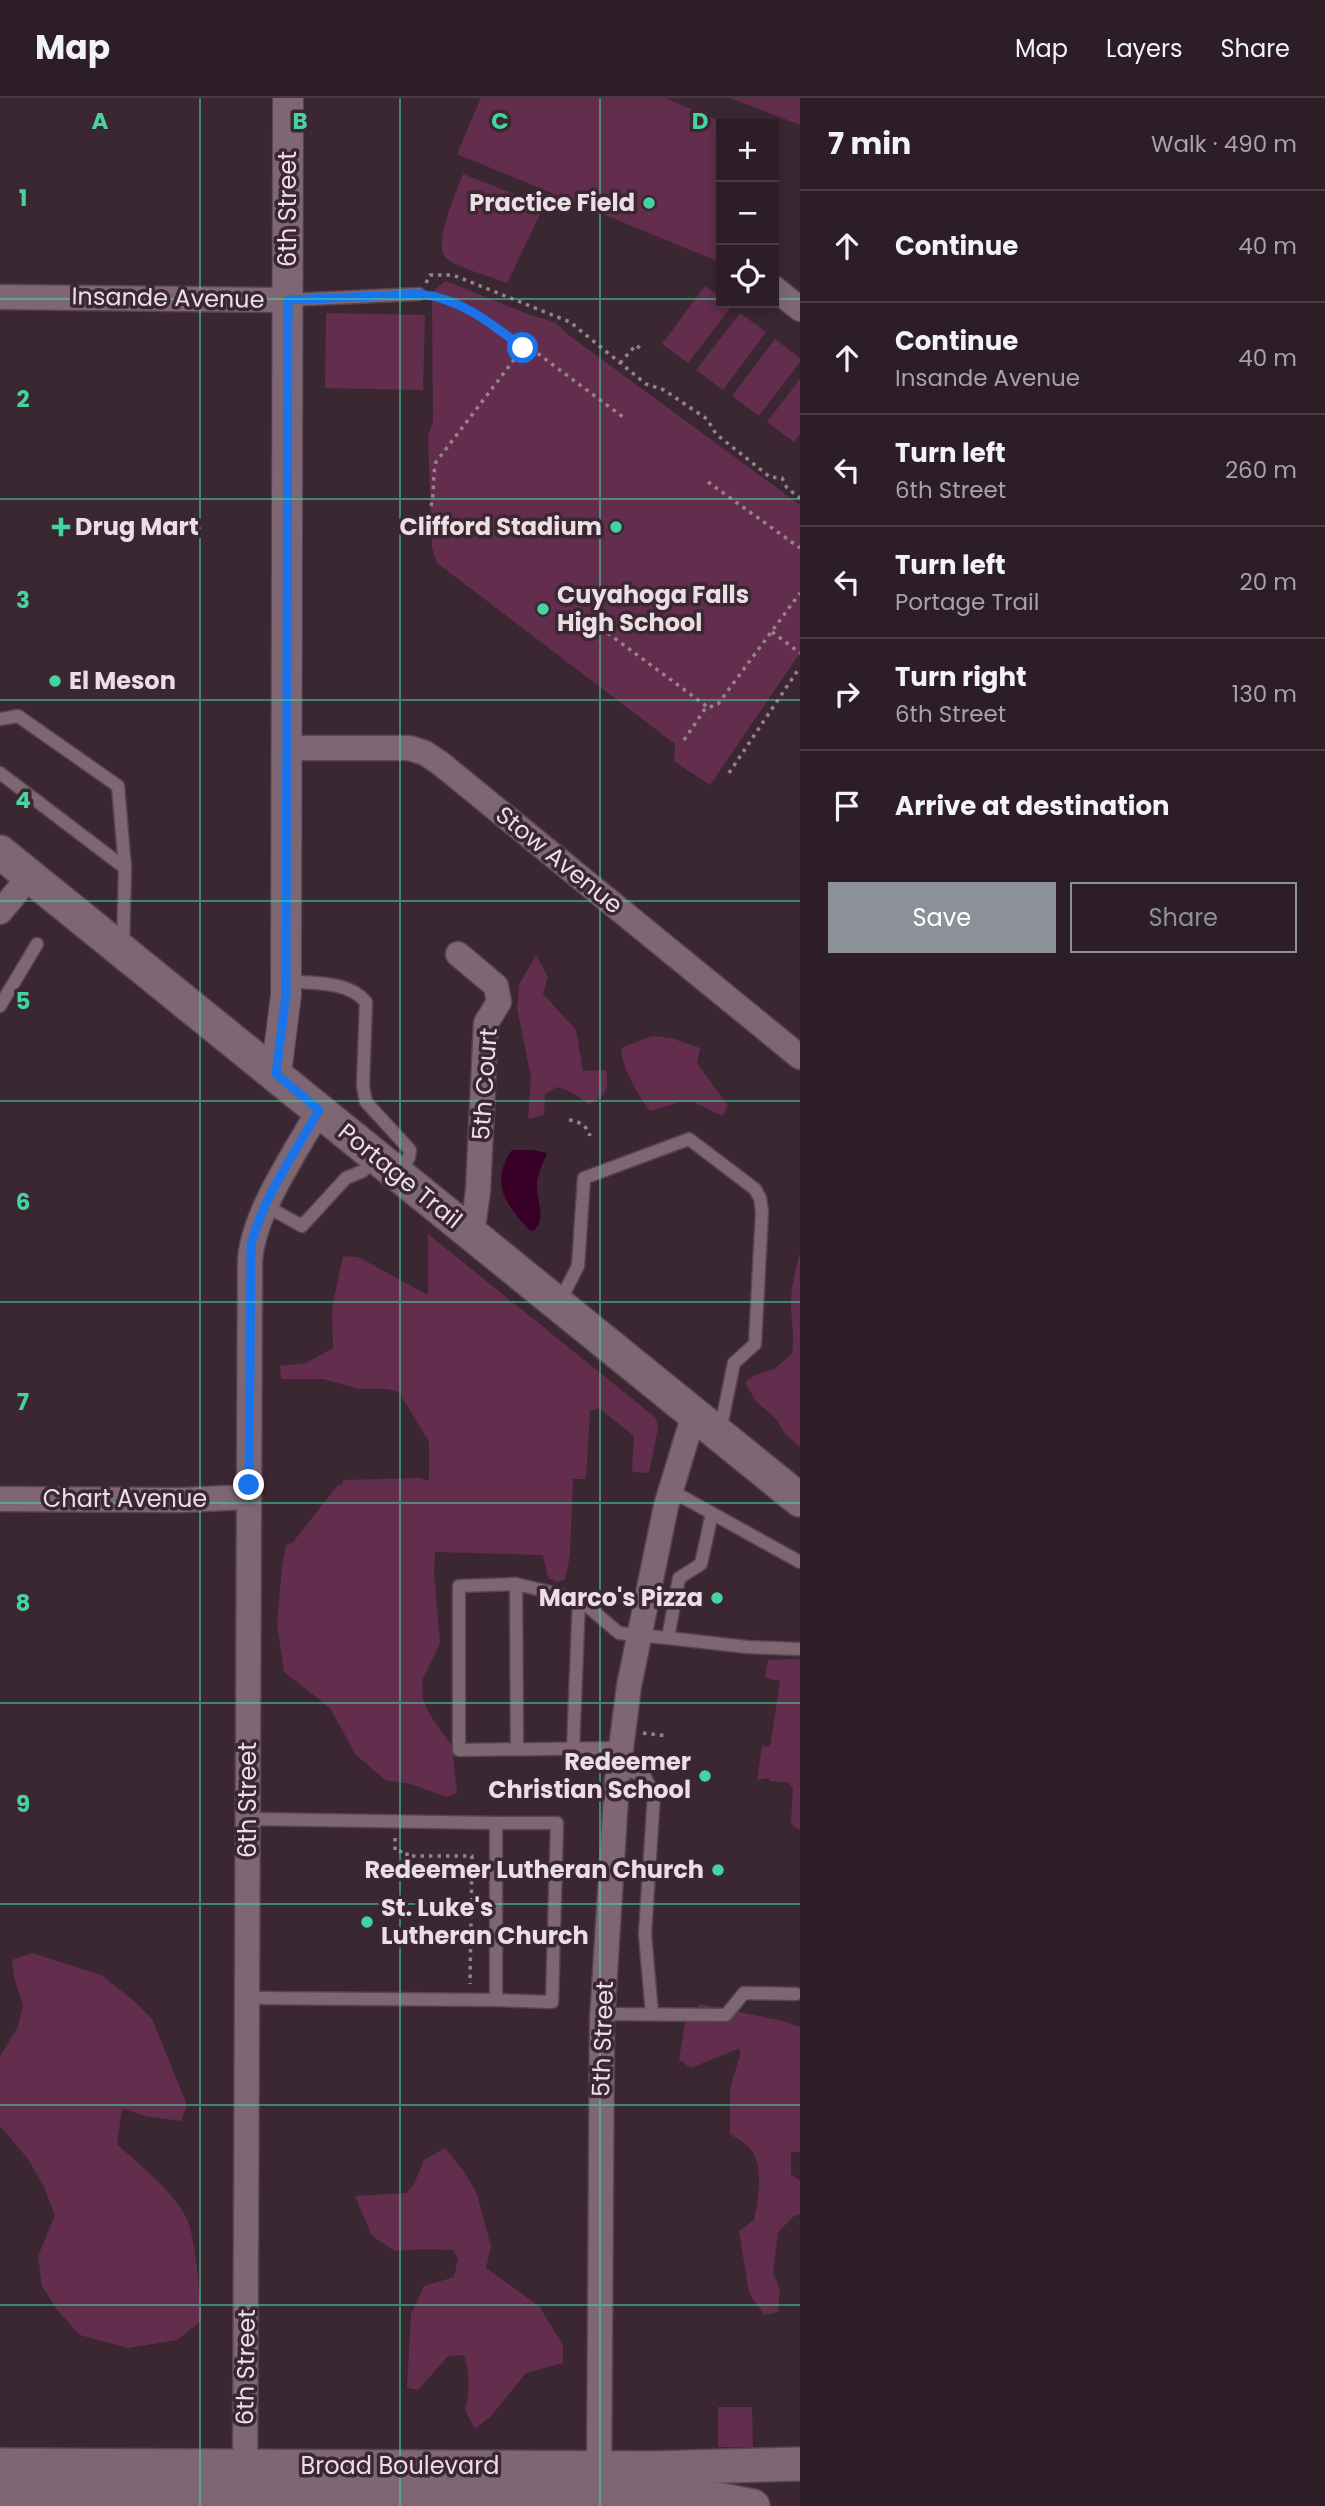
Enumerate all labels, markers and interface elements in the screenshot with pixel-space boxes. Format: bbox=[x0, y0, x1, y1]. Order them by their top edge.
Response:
text: Map bbox=[35, 24, 110, 71]
text: Map bbox=[1015, 32, 1068, 65]
text: Layers bbox=[1106, 32, 1182, 65]
text: Share bbox=[1220, 32, 1290, 65]
text: A bbox=[92, 105, 109, 137]
text: B bbox=[292, 105, 308, 137]
text: C bbox=[491, 105, 509, 137]
text: D bbox=[692, 105, 708, 137]
map controls bbox=[716, 119, 779, 308]
button: + bbox=[716, 119, 779, 182]
text: 7 min bbox=[828, 122, 911, 165]
text: Walk · 490 m bbox=[1151, 128, 1297, 160]
street label: 6th Street bbox=[271, 151, 304, 267]
text: 1 bbox=[19, 182, 27, 214]
button: − bbox=[716, 182, 779, 245]
place label: Practice Field bbox=[469, 186, 635, 219]
marker: Practice Field bbox=[641, 195, 657, 211]
icon: ahead bbox=[828, 227, 866, 265]
text: Continue bbox=[895, 228, 1018, 264]
text: 40 m bbox=[1238, 230, 1297, 262]
button: locate bbox=[716, 245, 779, 308]
street label: Insande Avenue bbox=[71, 279, 265, 316]
text: Continue bbox=[895, 323, 1018, 359]
route start bbox=[507, 332, 538, 363]
icon: ahead bbox=[828, 339, 866, 377]
text: 40 m bbox=[1238, 342, 1297, 374]
text: Insande Avenue bbox=[895, 362, 1080, 394]
text: 2 bbox=[16, 383, 30, 415]
text: Turn left bbox=[895, 435, 1006, 471]
icon: left bbox=[828, 451, 866, 489]
text: 260 m bbox=[1225, 454, 1297, 486]
text: 6th Street bbox=[895, 474, 1006, 506]
place label: Drug Mart bbox=[75, 510, 199, 543]
place label: Clifford Stadium bbox=[400, 510, 602, 543]
marker: Drug Mart bbox=[53, 519, 69, 535]
marker: Clifford Stadium bbox=[608, 519, 624, 535]
text: Turn left bbox=[895, 547, 1006, 583]
icon: left bbox=[828, 563, 866, 601]
text: 20 m bbox=[1239, 566, 1297, 598]
place label: Cuyahoga Falls High School bbox=[557, 578, 749, 639]
text: 3 bbox=[16, 584, 30, 616]
text: Portage Trail bbox=[895, 586, 1039, 618]
marker: Cuyahoga Falls High School bbox=[535, 601, 551, 617]
text: Turn right bbox=[895, 659, 1027, 695]
place label: El Meson bbox=[69, 664, 176, 697]
marker: El Meson bbox=[47, 673, 63, 689]
icon: right bbox=[828, 675, 866, 713]
text: 130 m bbox=[1232, 678, 1297, 710]
text: 6th Street bbox=[895, 698, 1006, 730]
text: 4 bbox=[15, 784, 31, 816]
icon: arrive bbox=[828, 787, 866, 825]
text: Arrive at destination bbox=[895, 788, 1170, 824]
street label: Stow Avenue bbox=[489, 798, 630, 921]
button: Save bbox=[828, 882, 1056, 953]
button: Share bbox=[1070, 882, 1297, 953]
text: 5 bbox=[16, 985, 30, 1017]
street label: 5th Court bbox=[464, 1027, 505, 1141]
street label: Portage Trail bbox=[331, 1115, 469, 1236]
text: 6 bbox=[16, 1186, 30, 1218]
text: 7 bbox=[17, 1386, 29, 1418]
route end bbox=[233, 1469, 264, 1500]
street label: Chart Avenue bbox=[43, 1482, 207, 1515]
place label: Marco's Pizza bbox=[539, 1581, 703, 1614]
text: 8 bbox=[16, 1587, 30, 1619]
marker: Marco's Pizza bbox=[709, 1590, 725, 1606]
street label: 6th Street bbox=[231, 1742, 264, 1858]
place label: Redeemer Christian School bbox=[488, 1745, 691, 1806]
marker: Redeemer Christian School bbox=[697, 1768, 713, 1784]
text: 9 bbox=[16, 1788, 30, 1820]
place label: Redeemer Lutheran Church bbox=[364, 1853, 704, 1886]
marker: Redeemer Lutheran Church bbox=[710, 1862, 726, 1878]
place label: St. Luke's Lutheran Church bbox=[381, 1891, 589, 1952]
marker: St. Luke's Lutheran Church bbox=[359, 1914, 375, 1930]
street label: 5th Street bbox=[584, 1981, 621, 2097]
street label: 6th Street bbox=[228, 2309, 263, 2425]
street label: Broad Boulevard bbox=[301, 2449, 499, 2482]

